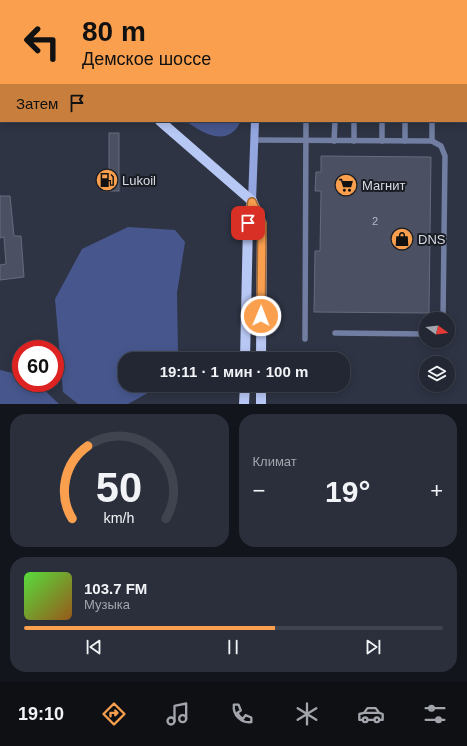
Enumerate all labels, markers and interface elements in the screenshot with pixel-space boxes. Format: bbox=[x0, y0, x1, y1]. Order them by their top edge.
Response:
icon: left bbox=[16, 16, 68, 68]
text: 80 m bbox=[82, 16, 146, 47]
text: Демское шоссе bbox=[82, 49, 211, 69]
icon: arrive bbox=[66, 92, 88, 114]
text: Затем bbox=[16, 95, 58, 112]
fuel station icon: Lukoil bbox=[94, 167, 120, 193]
supermarket icon: Магнит bbox=[333, 172, 359, 198]
place label: Lukoil bbox=[122, 173, 156, 188]
place label: Магнит bbox=[362, 178, 405, 193]
pin bbox=[231, 206, 265, 240]
icon: arrive bbox=[237, 212, 259, 234]
house number: 2 bbox=[372, 215, 378, 227]
shop icon: DNS bbox=[389, 226, 415, 252]
place label: DNS bbox=[418, 232, 446, 247]
position arrow bbox=[240, 295, 282, 337]
north arrow bbox=[419, 312, 455, 348]
map controls bbox=[419, 312, 455, 392]
speed limit sign: 60 bbox=[12, 340, 64, 392]
button: layers bbox=[419, 356, 455, 392]
text: 19:11 · 1 мин · 100 m bbox=[160, 363, 308, 380]
text: Климат bbox=[253, 454, 297, 469]
text: 50 bbox=[96, 463, 142, 510]
text: 19° bbox=[325, 475, 370, 508]
text: − bbox=[253, 478, 265, 503]
text: + bbox=[430, 478, 443, 503]
text: km/h bbox=[104, 509, 135, 525]
text: 103.7 FM bbox=[84, 580, 147, 597]
text: Музыка bbox=[84, 597, 130, 612]
icon: previous bbox=[83, 636, 105, 658]
icon: pause bbox=[222, 636, 244, 658]
icon: next bbox=[362, 636, 384, 658]
icon: directions bbox=[100, 700, 128, 728]
icon: music bbox=[164, 700, 192, 728]
icon: phone bbox=[228, 700, 256, 728]
icon: climate bbox=[293, 700, 321, 728]
icon: car bbox=[357, 700, 385, 728]
icon: filters bbox=[421, 700, 449, 728]
text: 19:10 bbox=[18, 704, 64, 724]

